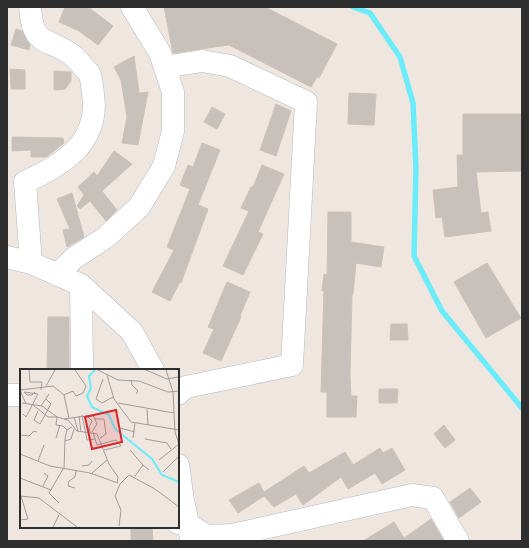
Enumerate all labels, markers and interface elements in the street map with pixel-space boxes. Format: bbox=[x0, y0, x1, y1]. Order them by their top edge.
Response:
inset map bbox=[20, 369, 179, 528]

